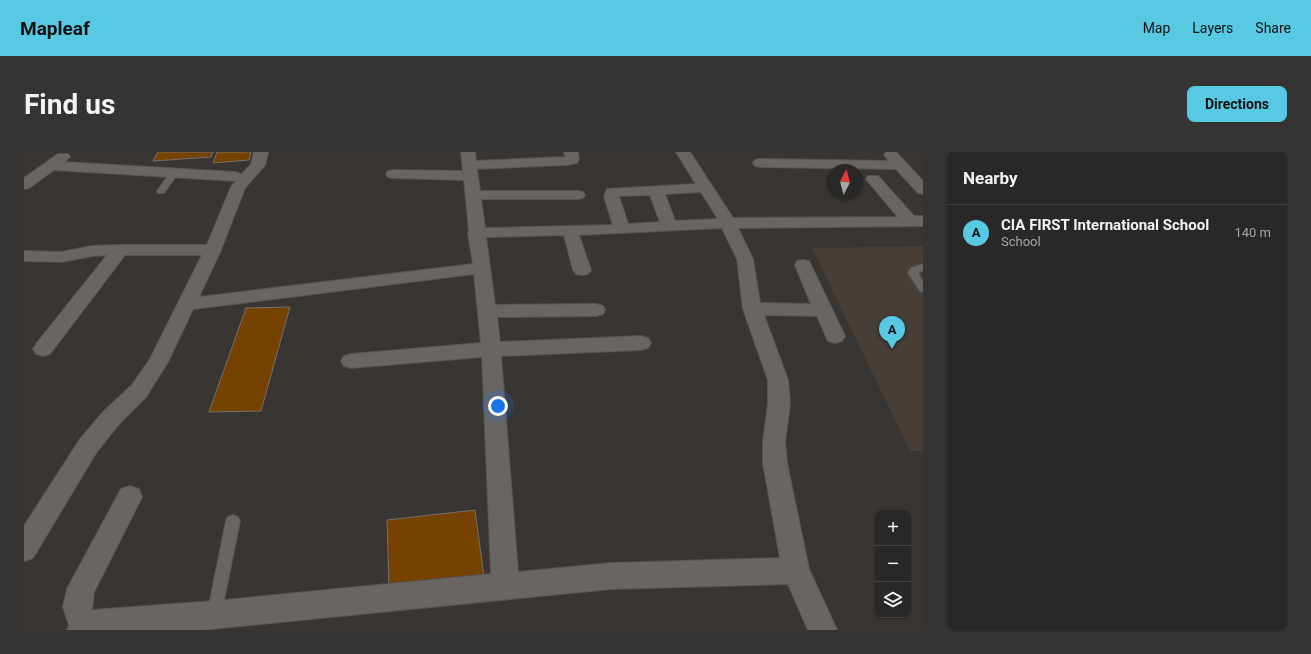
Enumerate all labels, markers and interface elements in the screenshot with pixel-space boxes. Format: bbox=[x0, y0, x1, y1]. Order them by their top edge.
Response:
text: Mapleaf bbox=[20, 17, 90, 40]
text: Map bbox=[1143, 20, 1170, 36]
text: Layers bbox=[1192, 20, 1233, 36]
text: Share bbox=[1255, 20, 1291, 36]
button: Directions bbox=[1187, 86, 1287, 122]
text: Find us bbox=[24, 88, 115, 121]
north arrow bbox=[827, 164, 863, 200]
text: Nearby bbox=[963, 168, 1018, 188]
text: CIA FIRST International School bbox=[1001, 216, 1209, 234]
text: A bbox=[972, 225, 980, 240]
text: 140 m bbox=[1234, 225, 1271, 240]
text: School bbox=[1001, 234, 1041, 249]
pin: A bbox=[879, 316, 905, 349]
your location bbox=[488, 396, 508, 416]
map controls bbox=[875, 510, 911, 618]
button: + bbox=[875, 510, 911, 546]
button: − bbox=[875, 546, 911, 582]
button: layers bbox=[875, 582, 911, 618]

